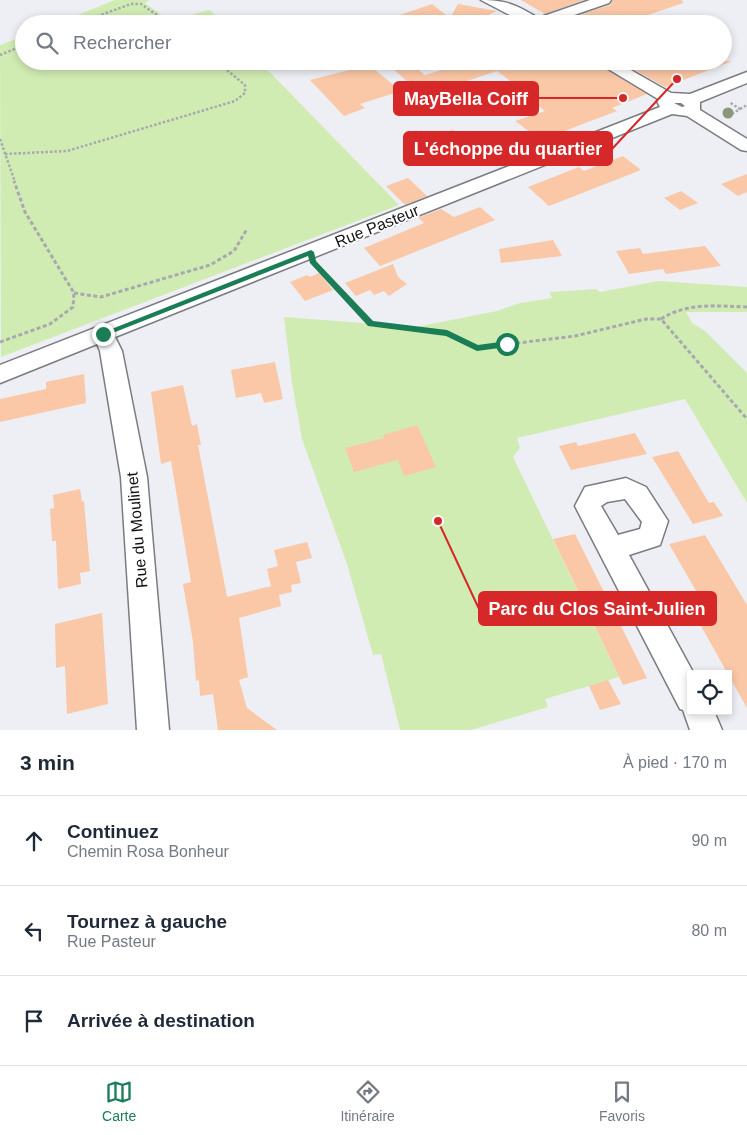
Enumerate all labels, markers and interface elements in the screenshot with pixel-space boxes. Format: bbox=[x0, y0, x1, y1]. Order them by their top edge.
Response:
search box bbox=[15, 15, 732, 70]
icon: search bbox=[33, 29, 61, 57]
text: Rechercher bbox=[73, 32, 171, 53]
callout: MayBella Coiff bbox=[394, 82, 538, 115]
text: MayBella Coiff bbox=[404, 89, 529, 109]
callout: L'échoppe du quartier bbox=[404, 132, 612, 165]
text: L'échoppe du quartier bbox=[414, 139, 602, 159]
street label: Rue Pasteur bbox=[333, 201, 422, 251]
route end bbox=[92, 323, 115, 346]
route start bbox=[496, 333, 519, 356]
street label: Rue du Moulinet bbox=[123, 471, 151, 589]
callout: Parc du Clos Saint-Julien bbox=[479, 592, 716, 625]
text: Parc du Clos Saint-Julien bbox=[488, 599, 706, 619]
map controls bbox=[687, 670, 732, 715]
button: locate bbox=[687, 670, 732, 715]
text: 3 min bbox=[20, 751, 75, 774]
text: À pied · 170 m bbox=[623, 754, 727, 771]
text: Continuez bbox=[67, 821, 159, 842]
icon: ahead bbox=[20, 827, 48, 855]
text: 90 m bbox=[691, 832, 727, 849]
text: Chemin Rosa Bonheur bbox=[67, 843, 229, 860]
text: Tournez à gauche bbox=[67, 911, 227, 932]
icon: left bbox=[20, 917, 48, 945]
text: 80 m bbox=[691, 922, 727, 939]
text: Rue Pasteur bbox=[67, 933, 156, 950]
icon: arrive bbox=[20, 1007, 48, 1035]
text: Arrivée à destination bbox=[67, 1010, 255, 1031]
tab: Carte bbox=[102, 1078, 136, 1124]
tab: Itinéraire bbox=[340, 1078, 395, 1124]
tab: Favoris bbox=[599, 1078, 645, 1124]

